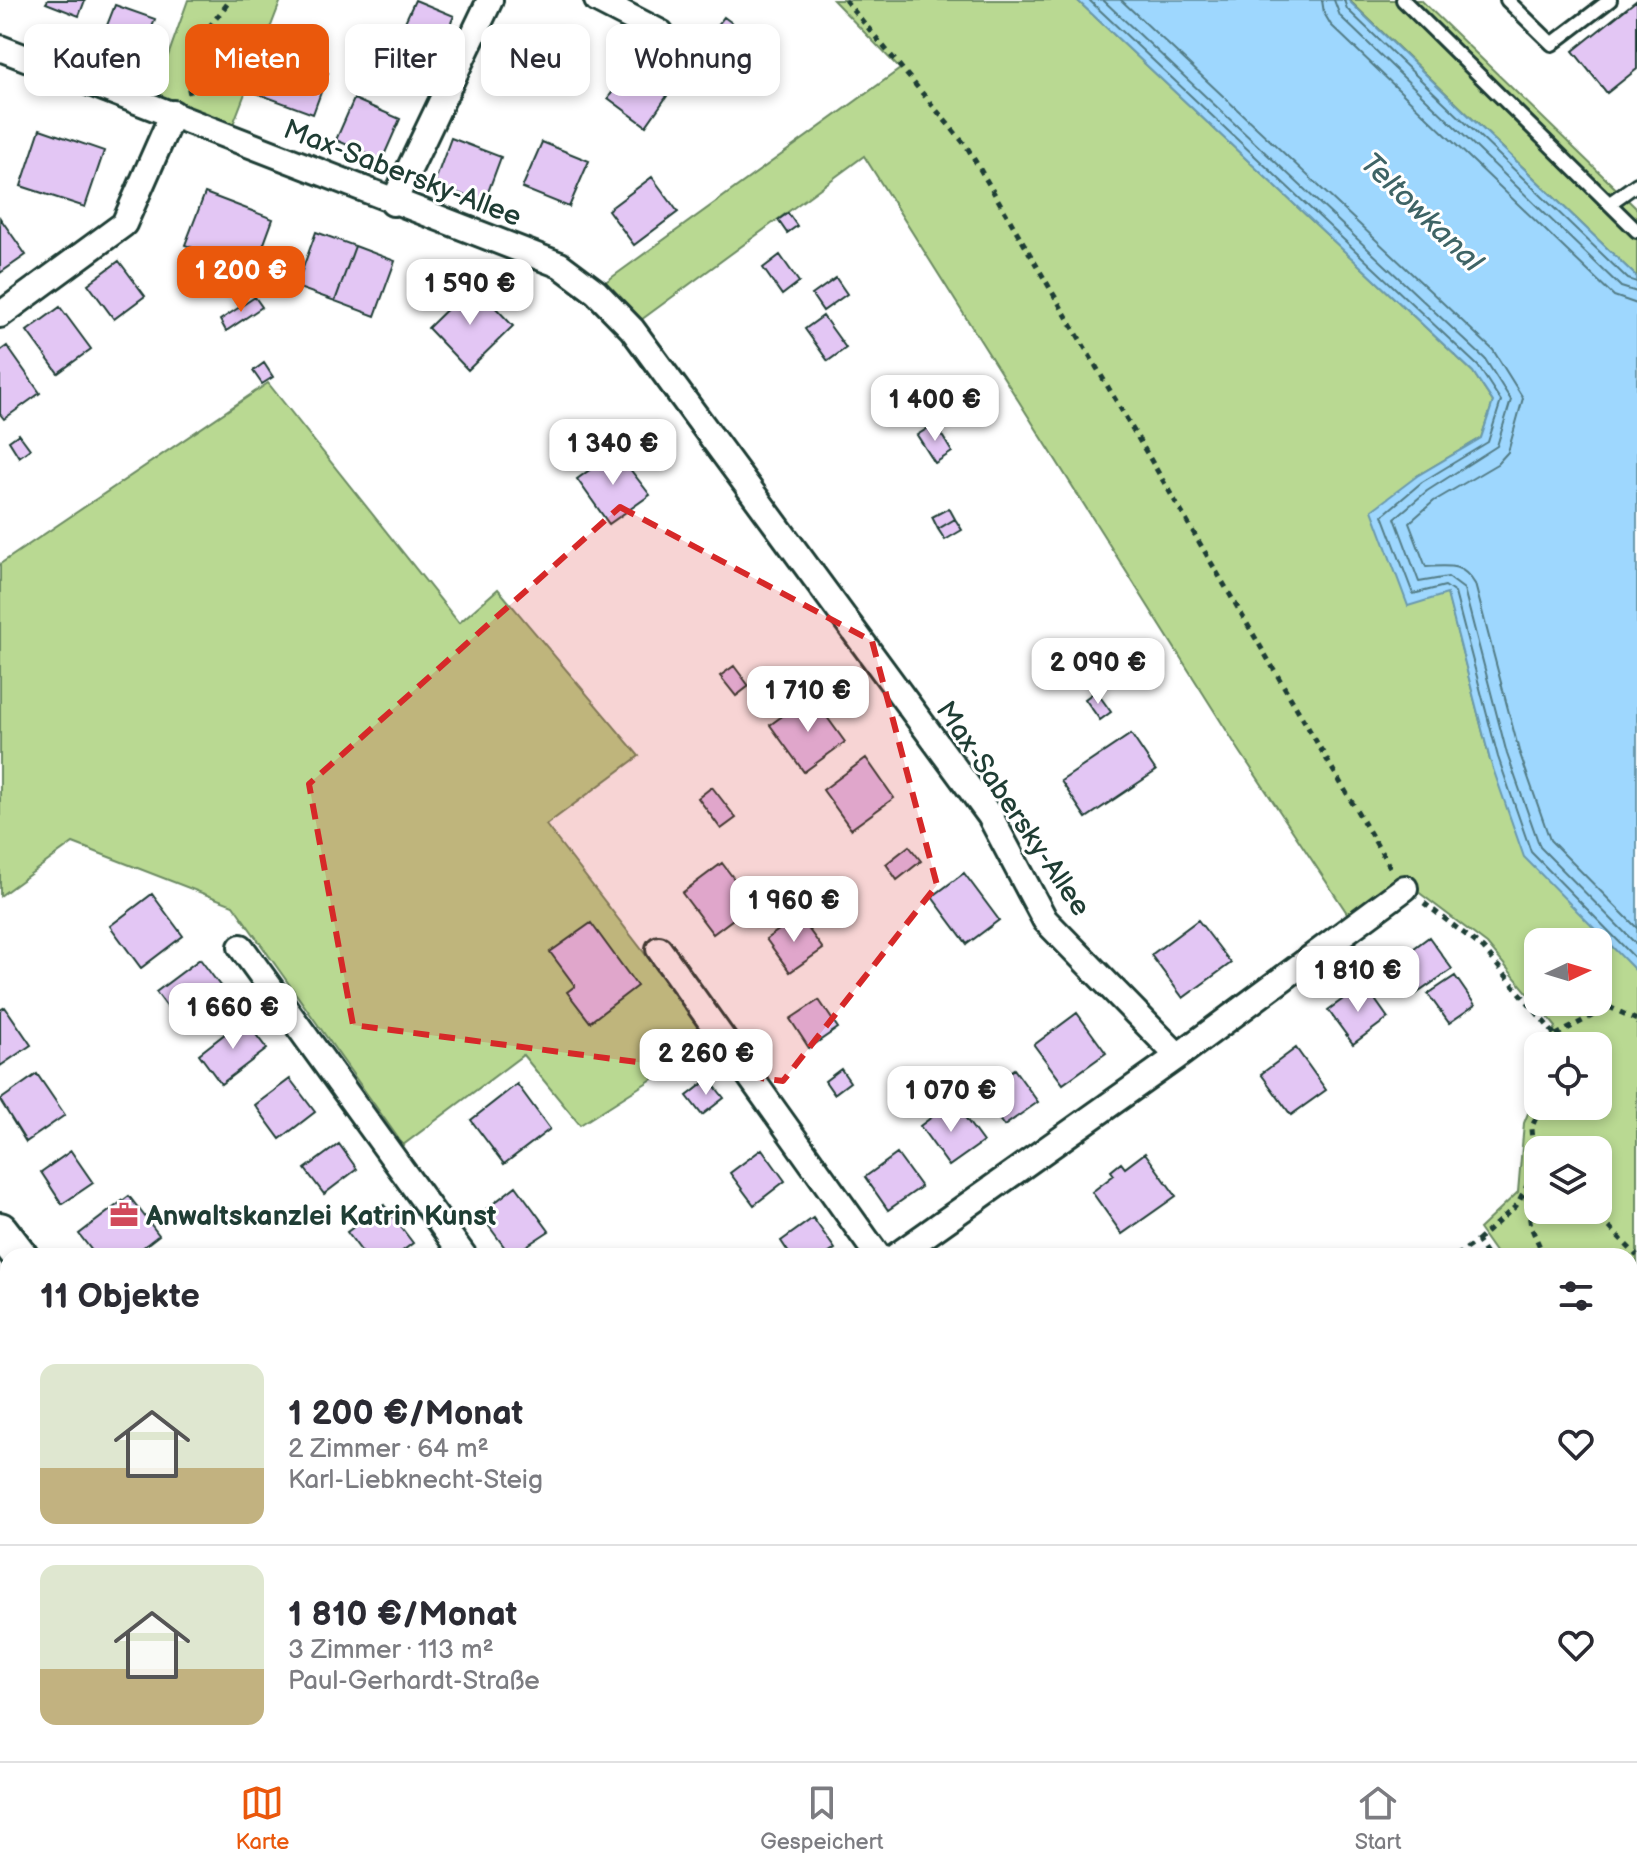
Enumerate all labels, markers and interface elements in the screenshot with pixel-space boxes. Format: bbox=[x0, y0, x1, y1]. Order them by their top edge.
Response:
chip: Kaufen bbox=[24, 24, 169, 96]
chip: Mieten bbox=[185, 24, 329, 96]
chip: Filter bbox=[345, 24, 465, 96]
chip: Neu bbox=[481, 24, 590, 96]
chip: Wohnung bbox=[606, 24, 780, 96]
street label: Max-Sabersky-Allee bbox=[279, 113, 526, 234]
water label: Teltowkanal bbox=[1353, 146, 1491, 281]
pin: 1 200 € bbox=[167, 246, 315, 314]
text: 1 200 € bbox=[195, 256, 287, 287]
pin: 1 590 € bbox=[396, 259, 544, 327]
text: 1 590 € bbox=[424, 269, 516, 300]
pin: 1 400 € bbox=[861, 375, 1009, 443]
text: 1 400 € bbox=[889, 385, 981, 416]
pin: 1 340 € bbox=[539, 419, 687, 487]
text: 1 340 € bbox=[567, 429, 659, 460]
pin: 2 090 € bbox=[1024, 638, 1172, 706]
text: 2 090 € bbox=[1050, 648, 1146, 679]
pin: 1 710 € bbox=[734, 666, 882, 734]
text: 1 710 € bbox=[765, 676, 851, 707]
street label: Max-Sabersky-Allee bbox=[929, 695, 1097, 923]
pin: 1 960 € bbox=[720, 876, 868, 944]
text: 1 960 € bbox=[748, 886, 840, 917]
north arrow bbox=[1524, 928, 1612, 1016]
map controls bbox=[1524, 928, 1612, 1224]
pin: 1 810 € bbox=[1284, 946, 1432, 1014]
text: 1 810 € bbox=[1314, 956, 1402, 987]
pin: 1 660 € bbox=[159, 983, 307, 1051]
text: 1 660 € bbox=[187, 993, 279, 1024]
pin: 2 260 € bbox=[632, 1029, 780, 1097]
button: locate bbox=[1524, 1032, 1612, 1120]
text: 2 260 € bbox=[658, 1039, 754, 1070]
pin: 1 070 € bbox=[877, 1066, 1025, 1134]
text: 1 070 € bbox=[905, 1076, 997, 1107]
button: layers bbox=[1524, 1136, 1612, 1224]
office icon: Anwaltskanzlei Katrin Kunst bbox=[109, 1200, 139, 1230]
place label: Anwaltskanzlei Katrin Kunst bbox=[145, 1200, 496, 1233]
icon: filters bbox=[1554, 1274, 1598, 1318]
text: 11 Objekte bbox=[40, 1276, 200, 1317]
text: 1 200 €/Monat bbox=[288, 1393, 523, 1434]
icon: home bbox=[104, 1396, 200, 1492]
icon: heart bbox=[1554, 1422, 1598, 1466]
text: 2 Zimmer · 64 m² bbox=[288, 1434, 489, 1465]
text: Karl-Liebknecht-Steig bbox=[288, 1465, 543, 1496]
text: 1 810 €/Monat bbox=[288, 1594, 517, 1635]
icon: home bbox=[104, 1597, 200, 1693]
icon: heart bbox=[1554, 1623, 1598, 1667]
text: 3 Zimmer · 113 m² bbox=[288, 1635, 494, 1666]
text: Paul-Gerhardt-Straße bbox=[288, 1666, 540, 1697]
tab: Karte bbox=[236, 1781, 289, 1856]
tab: Gespeichert bbox=[760, 1781, 884, 1856]
tab: Start bbox=[1355, 1781, 1401, 1856]

